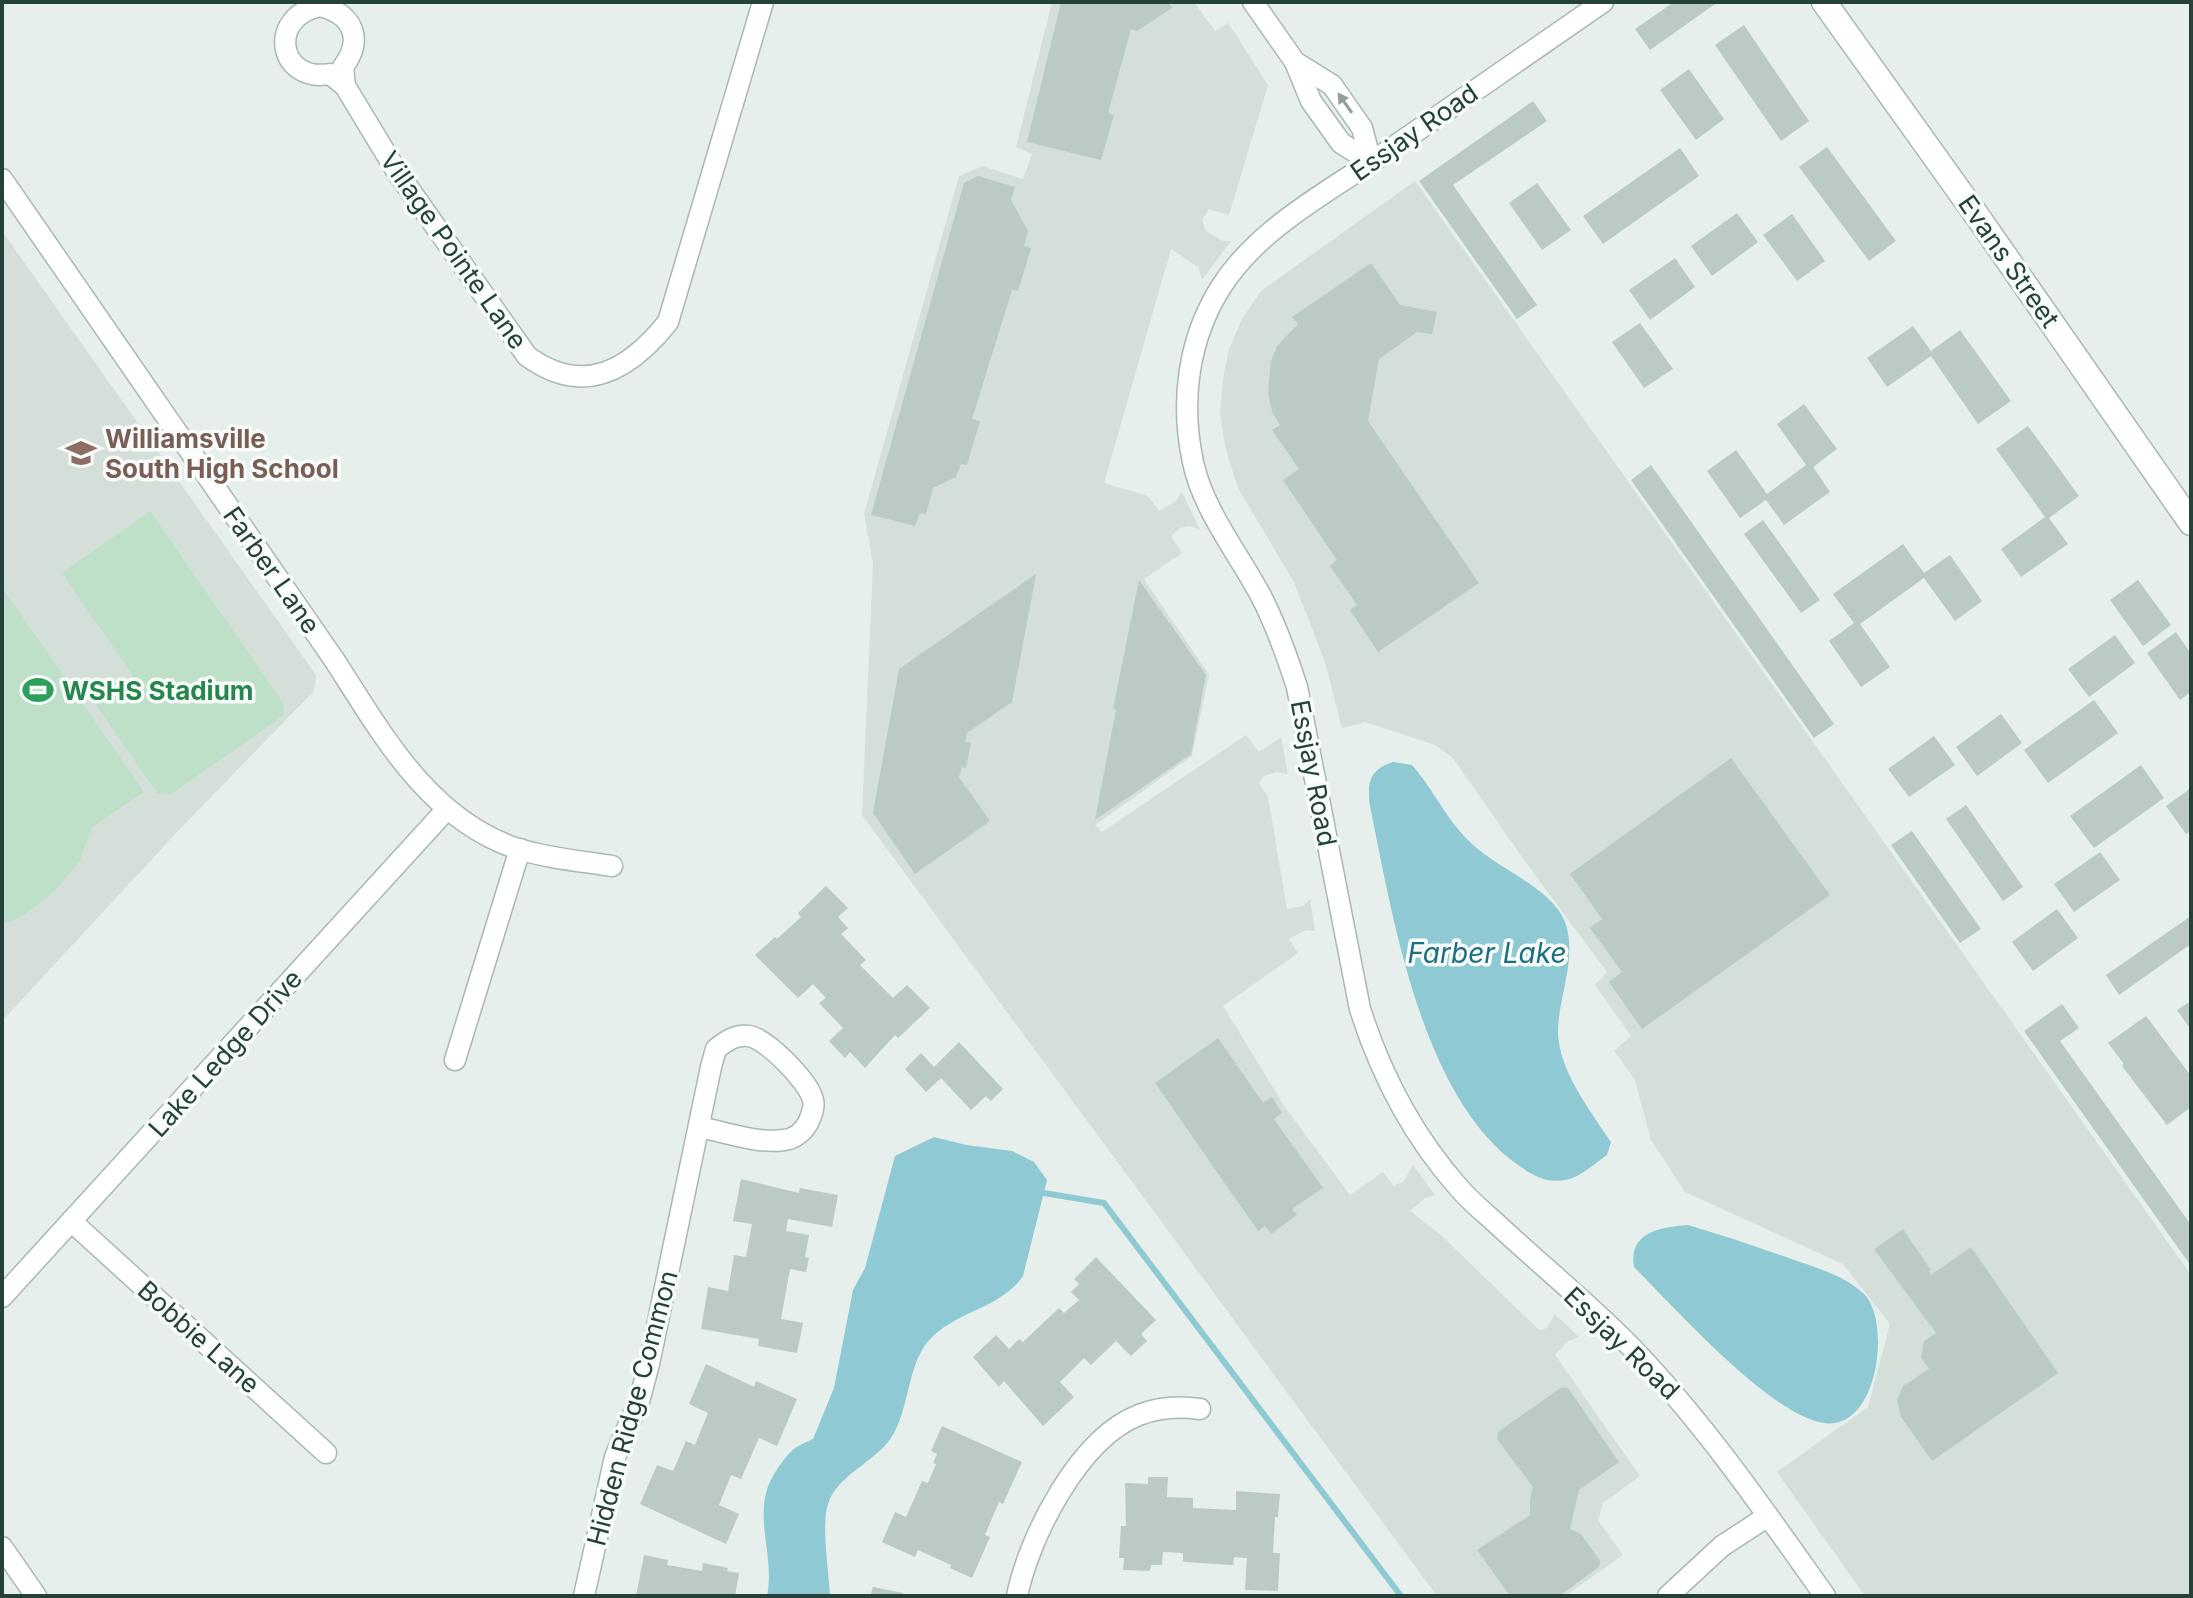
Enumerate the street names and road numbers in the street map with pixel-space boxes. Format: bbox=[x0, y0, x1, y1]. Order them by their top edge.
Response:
street label: Essjay Road bbox=[1344, 77, 1484, 187]
street label: Village Pointe Lane bbox=[374, 145, 534, 355]
street label: Evans Street bbox=[1952, 189, 2066, 333]
street label: Farber Lane bbox=[217, 501, 327, 639]
street label: Essjay Road bbox=[1285, 697, 1343, 849]
street label: Lake Ledge Drive bbox=[142, 963, 308, 1143]
street label: Hidden Ridge Common bbox=[580, 1267, 684, 1549]
street label: Bobbie Lane bbox=[132, 1274, 266, 1400]
street label: Essjay Road bbox=[1558, 1280, 1686, 1406]

